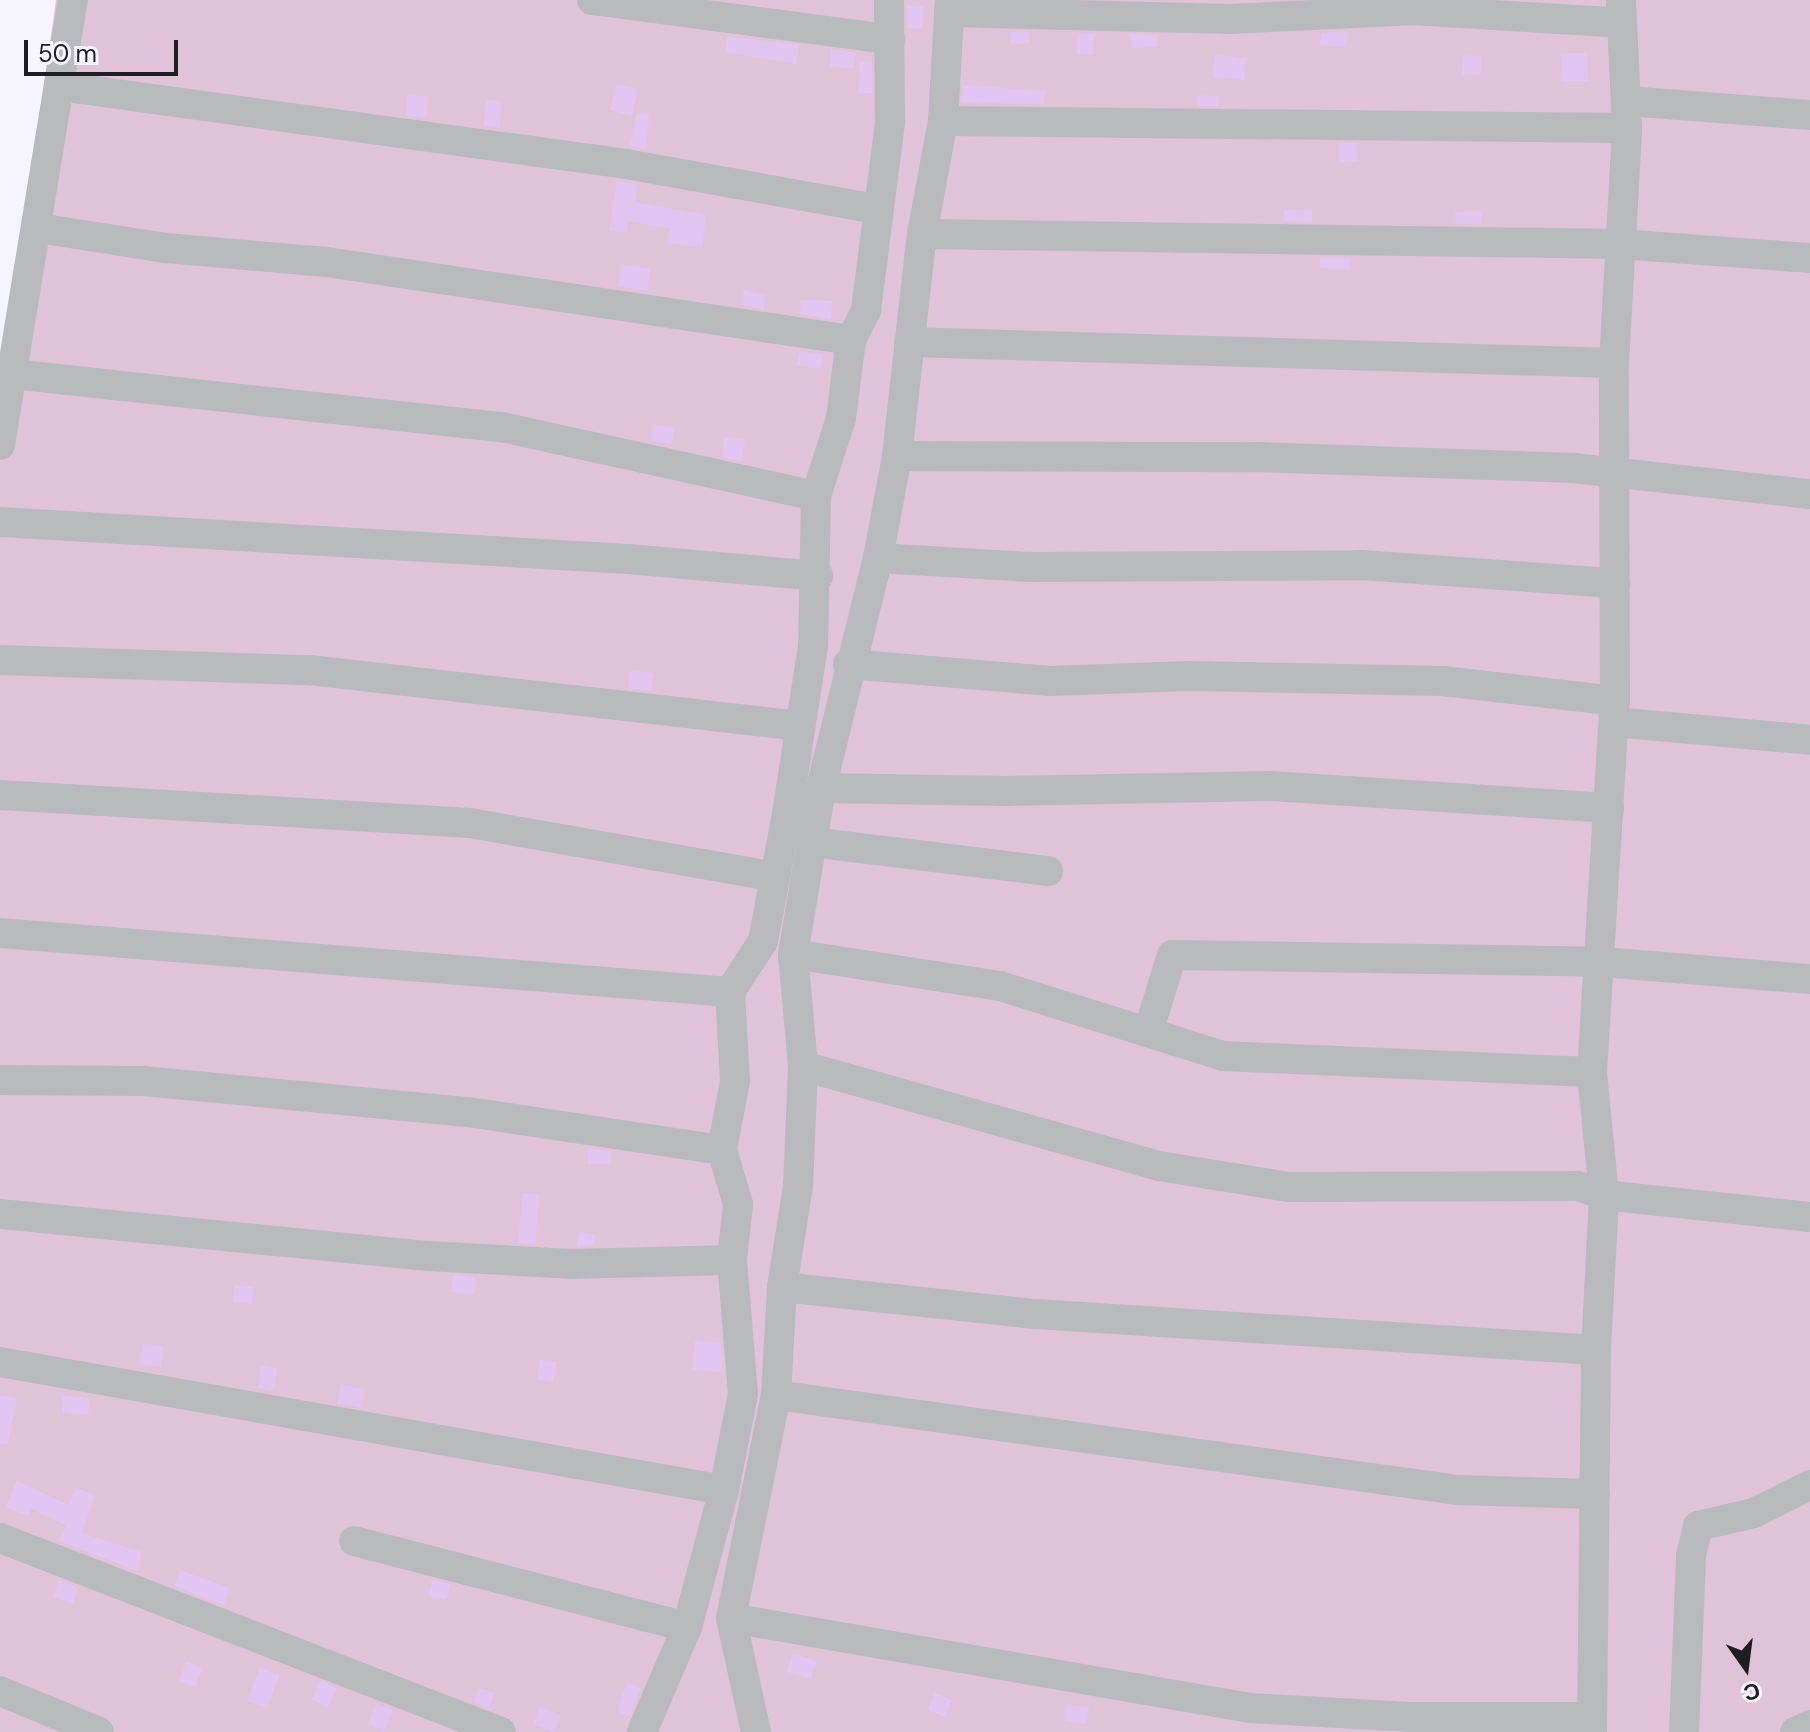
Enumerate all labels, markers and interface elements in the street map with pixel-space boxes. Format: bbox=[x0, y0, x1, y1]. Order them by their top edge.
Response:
scale bar bbox=[28, 24, 182, 74]
text: 50 m bbox=[38, 38, 97, 69]
north arrow bbox=[1706, 1628, 1786, 1708]
text: С bbox=[1741, 1676, 1763, 1708]

